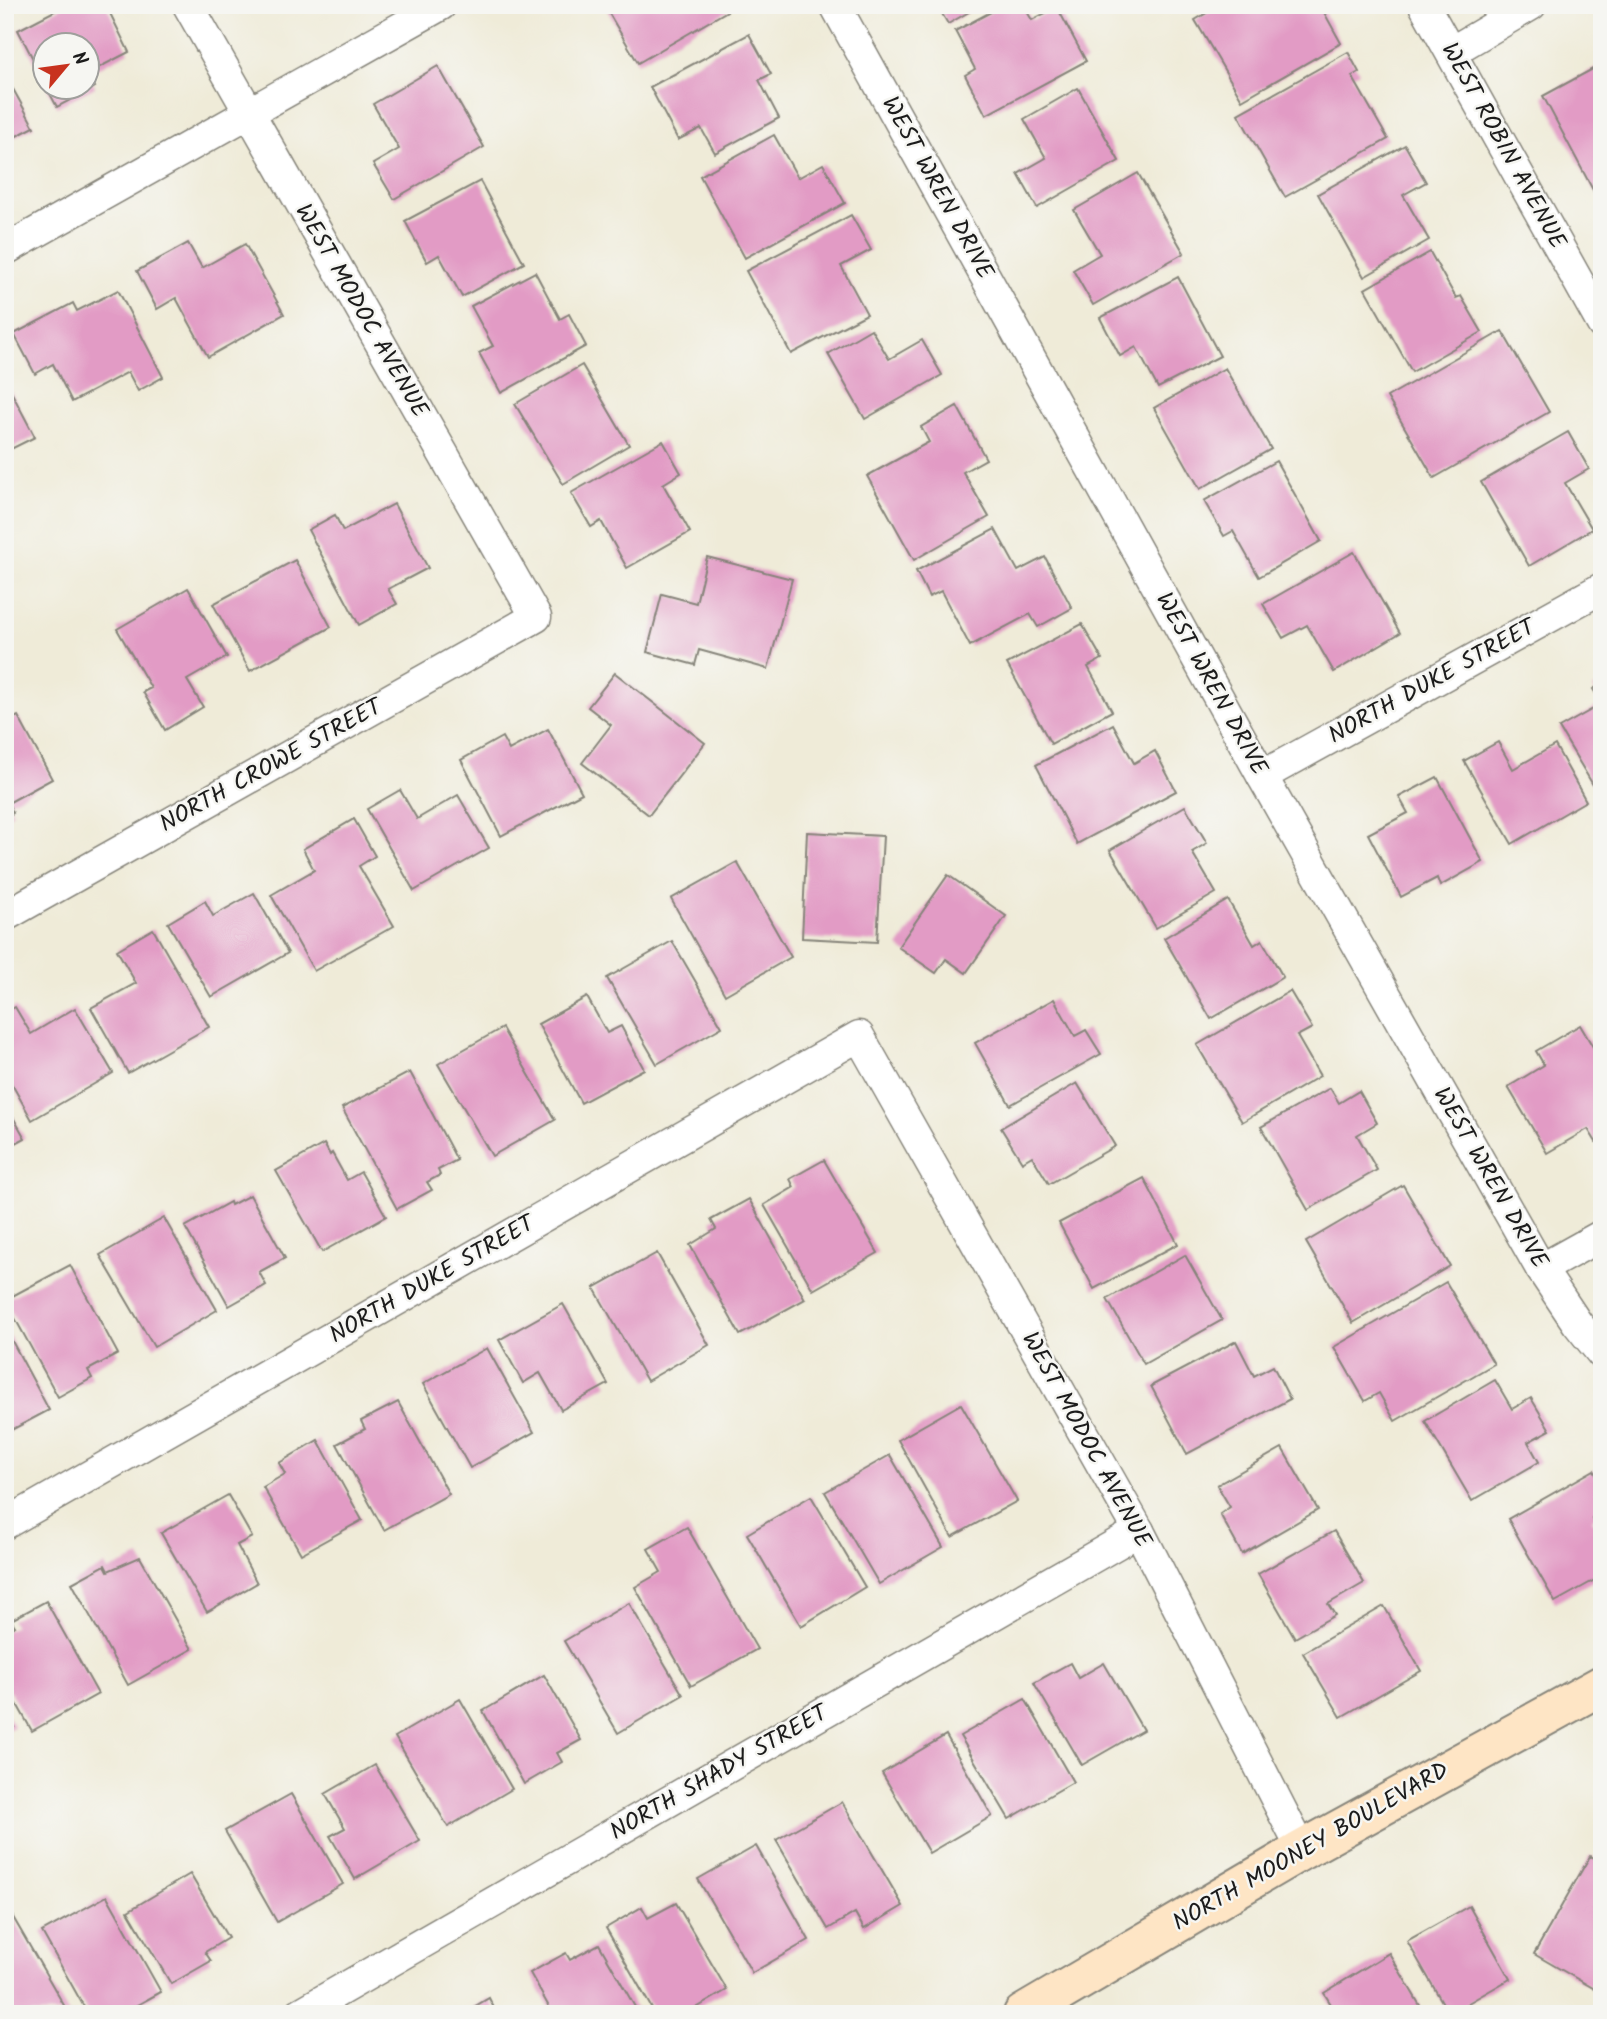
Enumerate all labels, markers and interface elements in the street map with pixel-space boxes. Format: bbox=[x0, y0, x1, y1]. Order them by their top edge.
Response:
north arrow bbox=[32, 32, 102, 102]
street label: WEST ROBIN AVENUE bbox=[1430, 35, 1577, 257]
text: N bbox=[63, 46, 95, 71]
street label: WEST WREN DRIVE bbox=[870, 89, 1004, 288]
street label: WEST MODOC AVENUE bbox=[284, 197, 439, 426]
street label: WEST WREN DRIVE bbox=[1144, 585, 1278, 784]
street label: NORTH DUKE STREET bbox=[1321, 608, 1545, 755]
street label: NORTH CROWE STREET bbox=[152, 687, 391, 844]
street label: WEST WREN DRIVE bbox=[1422, 1080, 1558, 1277]
street label: NORTH DUKE STREET bbox=[322, 1204, 544, 1355]
street label: WEST MODOC AVENUE bbox=[1010, 1325, 1162, 1556]
street label: NORTH SHADY STREET bbox=[603, 1693, 837, 1851]
street label: NORTH MOONEY BOULEVARD bbox=[1165, 1752, 1457, 1942]

